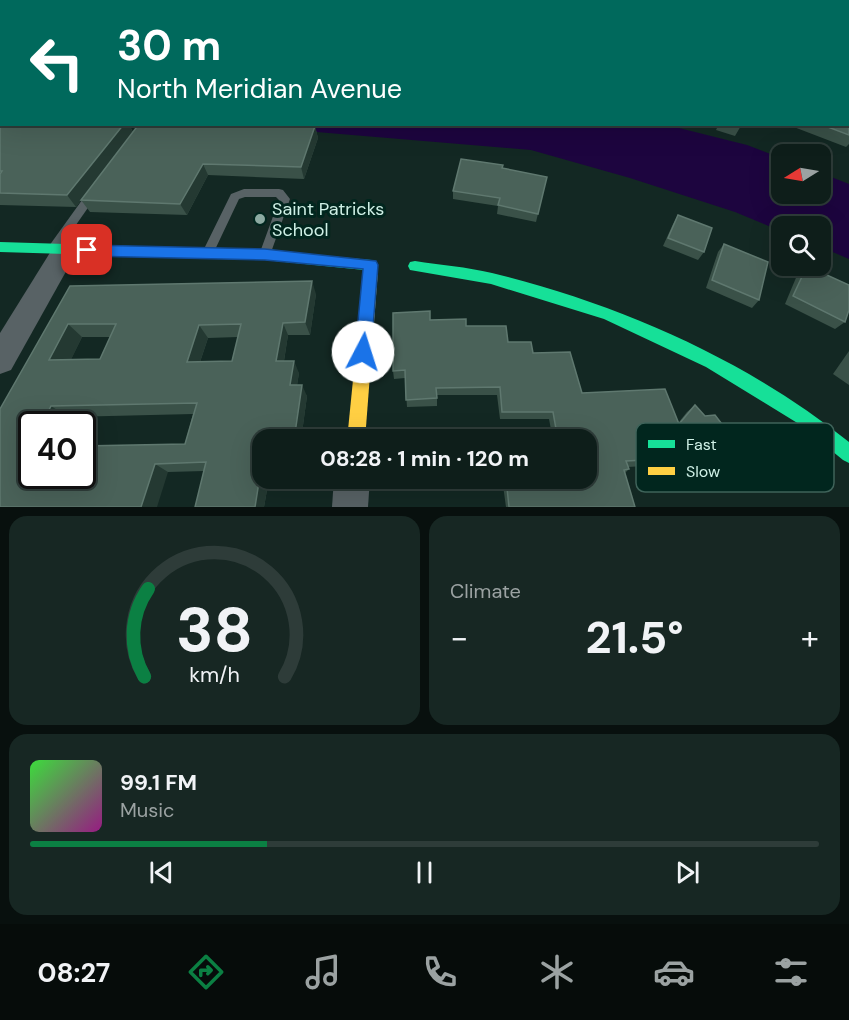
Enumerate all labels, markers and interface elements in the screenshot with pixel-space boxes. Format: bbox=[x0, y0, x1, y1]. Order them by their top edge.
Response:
text: 30 m bbox=[117, 18, 221, 73]
icon: left bbox=[18, 24, 96, 102]
text: North Meridian Avenue bbox=[117, 71, 402, 106]
north arrow bbox=[771, 144, 831, 204]
map controls bbox=[771, 144, 831, 276]
place label: Saint Patricks School bbox=[272, 197, 384, 242]
marker: Saint Patricks School bbox=[253, 212, 267, 226]
button: search bbox=[771, 216, 831, 276]
pin bbox=[61, 224, 112, 275]
icon: arrive bbox=[70, 233, 103, 266]
position arrow bbox=[331, 320, 395, 384]
speed limit sign: 40 bbox=[18, 411, 96, 489]
legend bbox=[636, 423, 834, 492]
text: Fast bbox=[686, 434, 717, 455]
text: 08:28 · 1 min · 120 m bbox=[320, 444, 529, 473]
text: Slow bbox=[686, 461, 720, 482]
text: Climate bbox=[450, 578, 521, 604]
text: 38 bbox=[176, 589, 253, 670]
text: 21.5° bbox=[585, 608, 684, 667]
text: − bbox=[450, 616, 468, 659]
text: + bbox=[801, 616, 819, 659]
text: km/h bbox=[189, 662, 240, 690]
text: 99.1 FM bbox=[120, 768, 197, 797]
text: Music bbox=[120, 797, 175, 823]
icon: previous bbox=[145, 856, 178, 889]
icon: pause bbox=[408, 856, 441, 889]
icon: next bbox=[671, 856, 704, 889]
icon: directions bbox=[185, 951, 227, 993]
icon: music bbox=[302, 951, 344, 993]
icon: phone bbox=[419, 951, 461, 993]
icon: climate bbox=[536, 951, 578, 993]
icon: car bbox=[653, 951, 695, 993]
icon: filters bbox=[770, 951, 812, 993]
text: 08:27 bbox=[37, 955, 110, 990]

